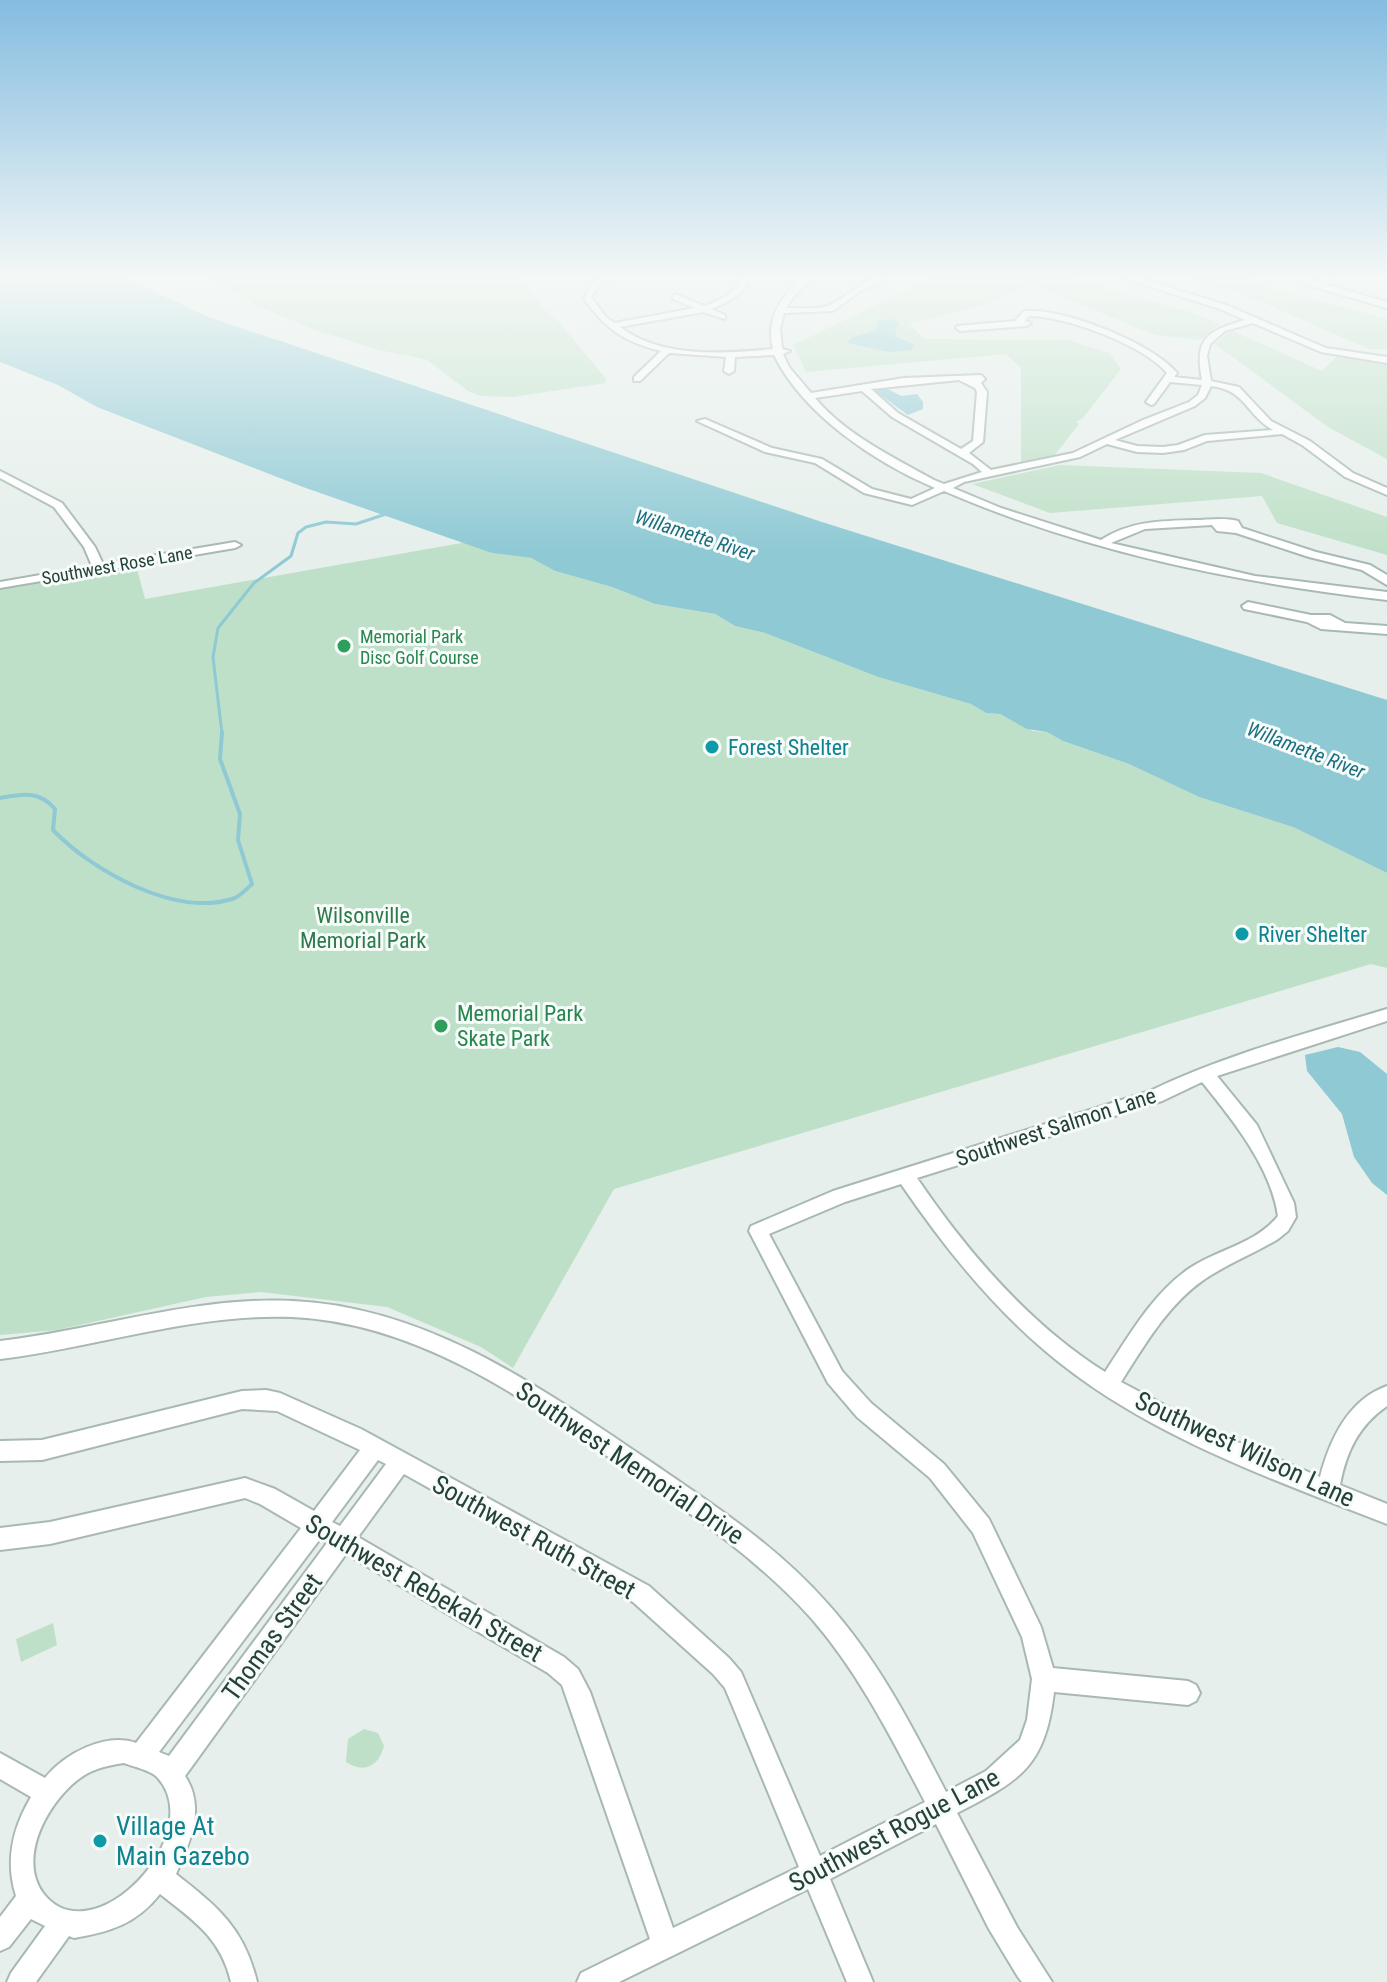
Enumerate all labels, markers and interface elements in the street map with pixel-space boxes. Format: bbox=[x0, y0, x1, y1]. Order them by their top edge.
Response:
water label: Willamette River bbox=[632, 504, 759, 566]
street label: Southwest Rose Lane bbox=[40, 541, 194, 589]
place label: Memorial Park Disc Golf Course bbox=[360, 626, 479, 668]
marker: Memorial Park Disc Golf Course bbox=[335, 637, 353, 655]
water label: Willamette River bbox=[1244, 717, 1369, 784]
place label: Forest Shelter bbox=[728, 735, 849, 760]
marker: Forest Shelter bbox=[703, 738, 721, 756]
park label: Wilsonville Memorial Park bbox=[300, 903, 426, 953]
place label: River Shelter bbox=[1258, 922, 1367, 947]
marker: River Shelter bbox=[1233, 925, 1251, 943]
place label: Memorial Park Skate Park bbox=[457, 1001, 583, 1051]
marker: Memorial Park Skate Park bbox=[432, 1017, 450, 1035]
street label: Southwest Salmon Lane bbox=[953, 1083, 1159, 1171]
street label: Southwest Memorial Drive bbox=[510, 1375, 750, 1551]
street label: Southwest Wilson Lane bbox=[1130, 1385, 1360, 1513]
street label: Southwest Ruth Street bbox=[427, 1469, 641, 1605]
street label: Southwest Rebekah Street bbox=[300, 1508, 548, 1668]
street label: Thomas Street bbox=[216, 1568, 328, 1706]
street label: Southwest Rogue Lane bbox=[784, 1762, 1004, 1898]
place label: Village At Main Gazebo bbox=[116, 1811, 250, 1871]
marker: Village At Main Gazebo bbox=[91, 1832, 109, 1850]

